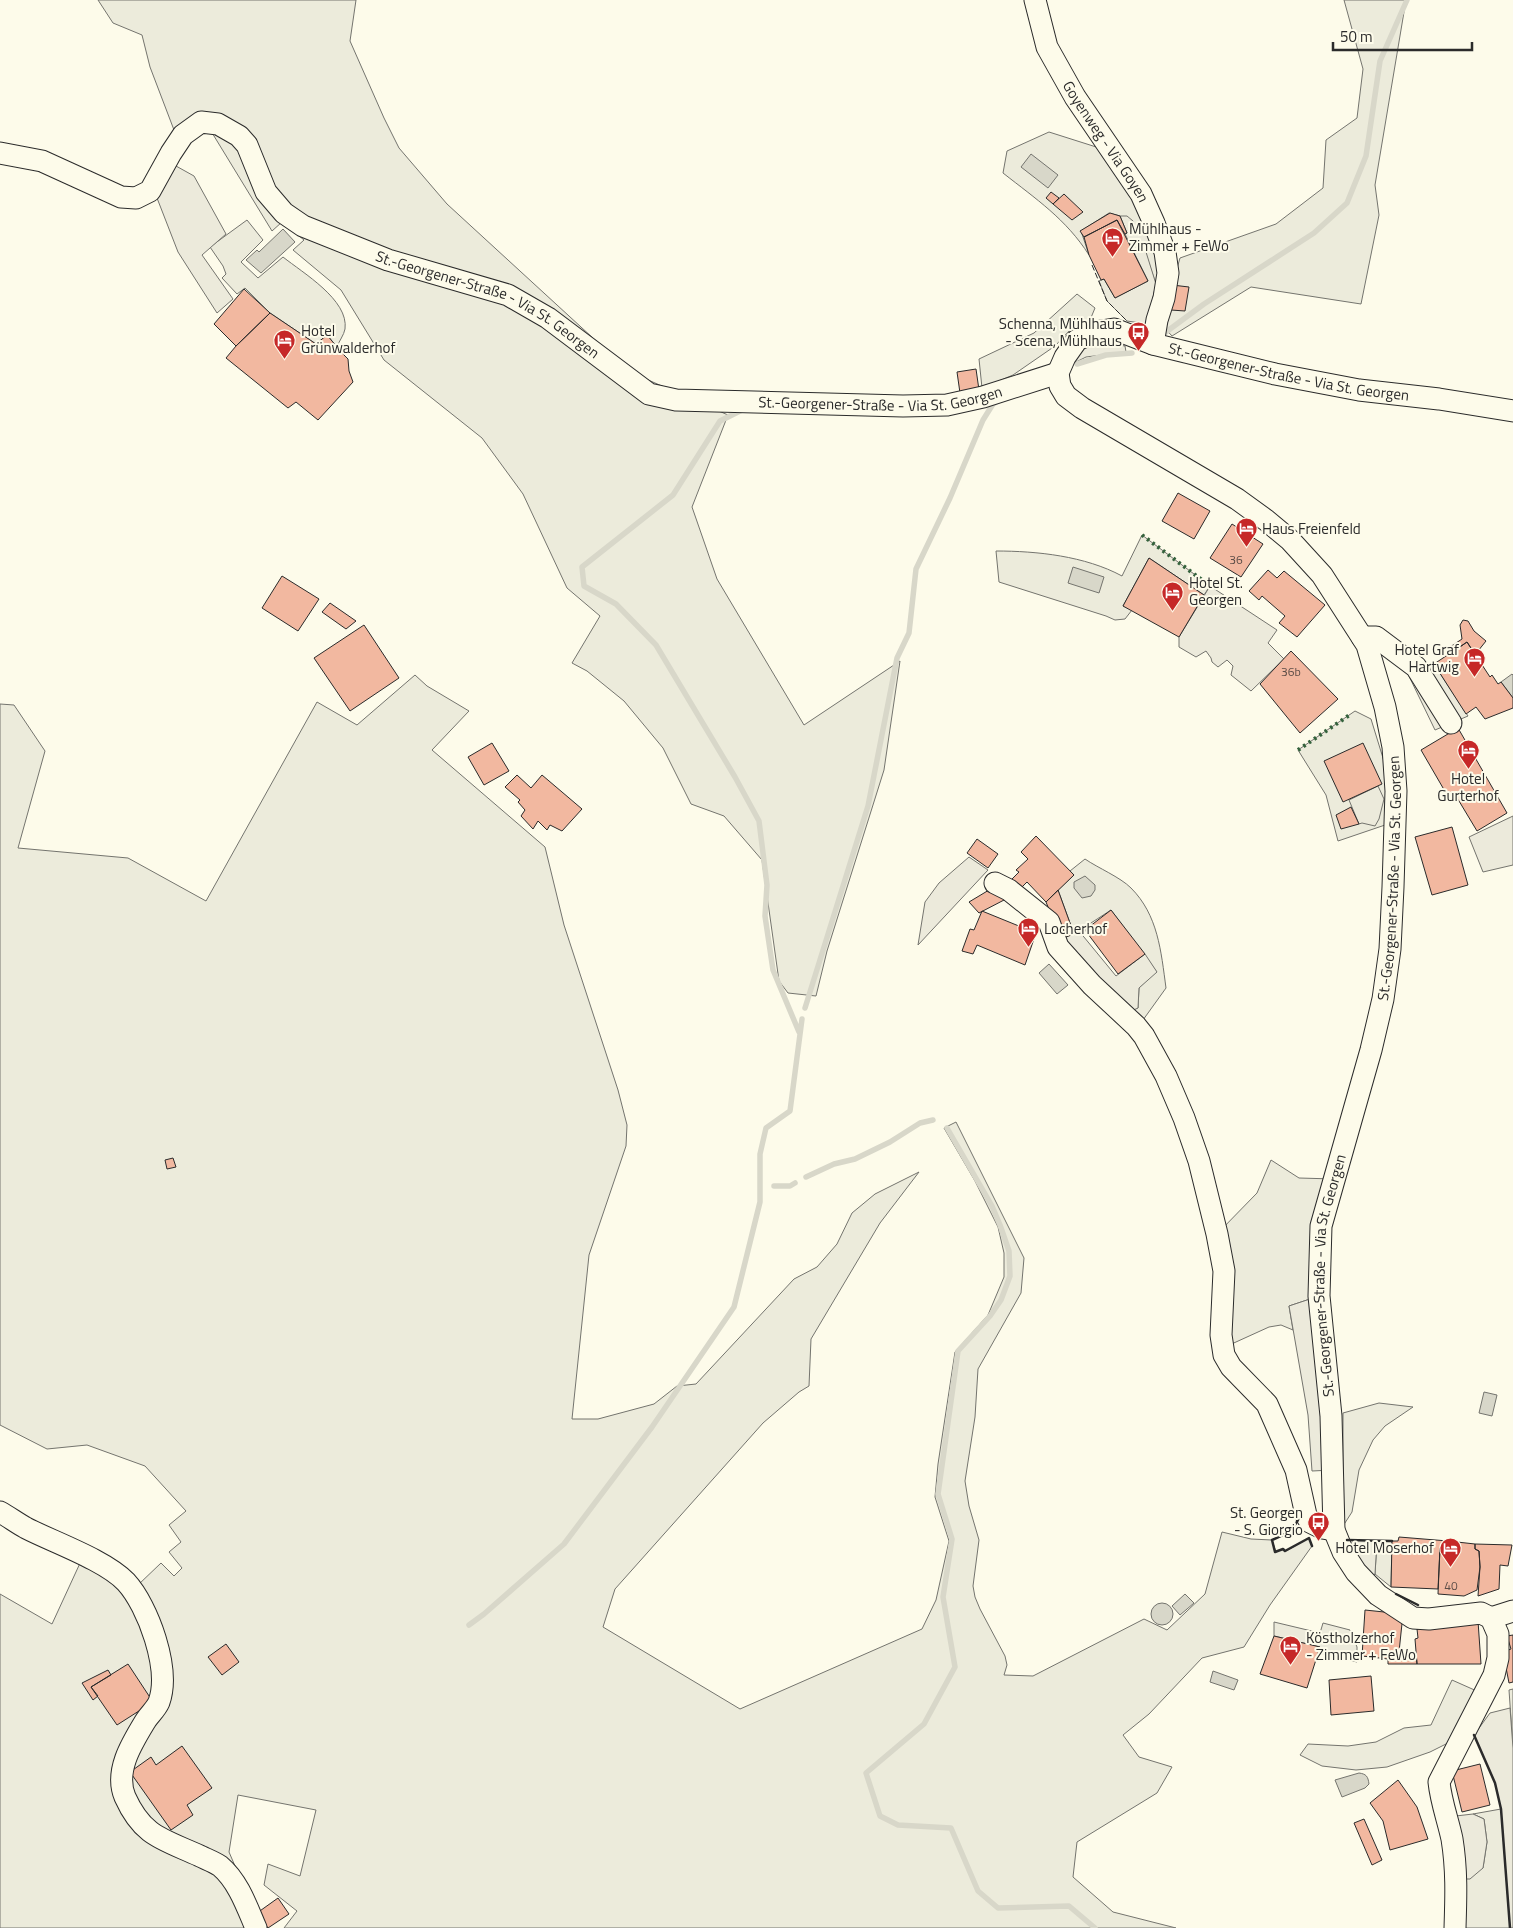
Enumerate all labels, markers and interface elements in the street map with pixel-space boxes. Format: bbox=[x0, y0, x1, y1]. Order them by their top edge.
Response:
scale bar bbox=[1333, 20, 1472, 52]
text: 50 m bbox=[1340, 25, 1373, 48]
street label: Goyenweg - Via Goyen bbox=[1057, 76, 1155, 206]
place label: Mühlhaus - Zimmer + FeWo bbox=[1129, 217, 1229, 257]
hotel icon: Mühlhaus - Zimmer + FeWo bbox=[1101, 226, 1125, 257]
street label: St.-Georgener-Straße - Via St. Georgen bbox=[372, 244, 605, 364]
place label: Schenna, Mühlhaus - Scena, Mühlhaus bbox=[999, 312, 1122, 352]
place label: Hotel Grünwalderhof bbox=[301, 319, 395, 359]
bus stop icon: Schenna, Mühlhaus - Scena, Mühlhaus bbox=[1126, 321, 1150, 352]
hotel icon: Hotel Grünwalderhof bbox=[273, 328, 297, 359]
street label: St.-Georgener-Straße - Via St. Georgen bbox=[1166, 336, 1410, 407]
street label: St.-Georgener-Straße - Via St. Georgen bbox=[758, 380, 1005, 417]
hotel icon: Haus Freienfeld bbox=[1234, 517, 1258, 548]
place label: Haus Freienfeld bbox=[1262, 517, 1361, 540]
house number: 36 bbox=[1229, 550, 1243, 569]
place label: Hotel St. Georgen bbox=[1189, 571, 1243, 611]
hotel icon: Hotel St. Georgen bbox=[1161, 580, 1185, 611]
place label: Hotel Graf Hartwig bbox=[1395, 638, 1459, 678]
hotel icon: Hotel Graf Hartwig bbox=[1463, 647, 1487, 678]
house number: 36b bbox=[1281, 662, 1301, 681]
hotel icon: Hotel Gurterhof bbox=[1456, 739, 1480, 770]
street label: St.-Georgener-Straße - Via St. Georgen bbox=[1371, 755, 1407, 1002]
place label: Hotel Gurterhof bbox=[1437, 767, 1499, 807]
hotel icon: Locherhof bbox=[1016, 917, 1040, 948]
place label: Locherhof bbox=[1044, 917, 1107, 940]
street label: St.-Georgener-Straße - Via St. Georgen bbox=[1307, 1151, 1352, 1398]
place label: St. Georgen - S. Giorgio bbox=[1230, 1501, 1303, 1541]
bus stop icon: St. Georgen - S. Giorgio bbox=[1307, 1510, 1331, 1541]
place label: Hotel Moserhof bbox=[1335, 1536, 1434, 1559]
hotel icon: Hotel Moserhof bbox=[1438, 1536, 1462, 1567]
house number: 40 bbox=[1444, 1576, 1458, 1595]
place label: Köstholzerhof - Zimmer + FeWo bbox=[1306, 1626, 1416, 1666]
hotel icon: Köstholzerhof - Zimmer + FeWo bbox=[1278, 1635, 1302, 1666]

